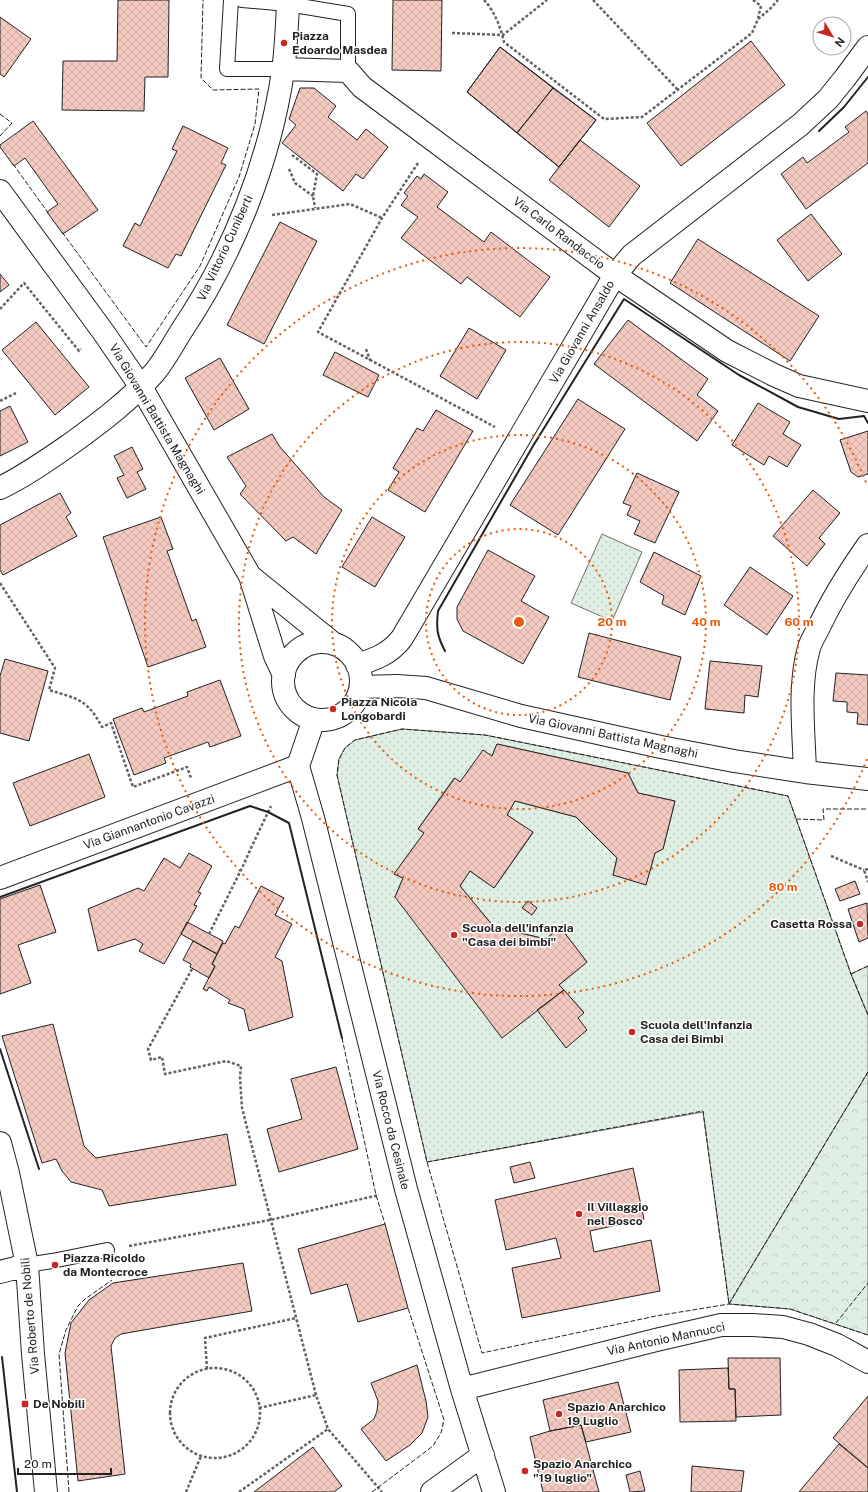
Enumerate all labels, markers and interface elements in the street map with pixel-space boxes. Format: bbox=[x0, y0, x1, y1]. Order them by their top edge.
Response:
north arrow bbox=[812, 16, 852, 56]
place label: Piazza Edoardo Masdea bbox=[292, 29, 388, 57]
text: N bbox=[833, 35, 847, 49]
marker: Piazza Edoardo Masdea bbox=[279, 38, 289, 48]
street label: Via Vittorio Cuniberti bbox=[194, 193, 256, 303]
street label: Via Carlo Randaccio bbox=[510, 194, 608, 272]
street label: Via Giovanni Ansaldo bbox=[547, 278, 617, 386]
street label: Via Giovanni Battista Magnaghi bbox=[106, 341, 208, 497]
centre of rings bbox=[512, 615, 526, 629]
text: 20 m bbox=[598, 615, 627, 629]
text: 40 m bbox=[691, 615, 721, 629]
text: 60 m bbox=[784, 615, 814, 629]
place label: Piazza Nicola Longobardi bbox=[341, 695, 417, 723]
marker: Piazza Nicola Longobardi bbox=[328, 704, 338, 714]
street label: Via Giovanni Battista Magnaghi bbox=[527, 711, 699, 761]
street label: Via Giannantonio Cavazzi bbox=[81, 792, 217, 852]
text: 80 m bbox=[768, 880, 798, 894]
place label: Casetta Rossa bbox=[770, 917, 852, 931]
marker: Casetta Rossa bbox=[855, 919, 865, 929]
place label: Scuola dell'infanzia "Casa dei bimbi" bbox=[462, 921, 574, 949]
marker: Scuola dell'infanzia "Casa dei bimbi" bbox=[449, 930, 459, 940]
place label: Scuola dell'Infanzia Casa dei Bimbi bbox=[640, 1018, 752, 1046]
marker: Scuola dell'Infanzia Casa dei Bimbi bbox=[627, 1027, 637, 1037]
street label: Via Rocco da Cesinale bbox=[369, 1069, 413, 1191]
place label: Il Villaggio nel Bosco bbox=[587, 1200, 648, 1228]
marker: Il Villaggio nel Bosco bbox=[574, 1209, 584, 1219]
place label: Piazza Ricoldo da Montecroce bbox=[63, 1251, 148, 1279]
street label: Via Roberto de Nobili bbox=[18, 1257, 42, 1375]
marker: Piazza Ricoldo da Montecroce bbox=[50, 1260, 60, 1270]
street label: Via Antonio Mannucci bbox=[606, 1320, 726, 1358]
place label: De Nobili bbox=[33, 1397, 85, 1411]
marker: De Nobili bbox=[20, 1399, 30, 1409]
place label: Spazio Anarchico 19 Luglio bbox=[567, 1400, 666, 1428]
marker: Spazio Anarchico 19 Luglio bbox=[554, 1409, 564, 1419]
scale bar bbox=[18, 1450, 111, 1476]
text: 20 m bbox=[24, 1457, 52, 1471]
place label: Spazio Anarchico "19 luglio" bbox=[533, 1457, 632, 1485]
marker: Spazio Anarchico "19 luglio" bbox=[520, 1466, 530, 1476]

